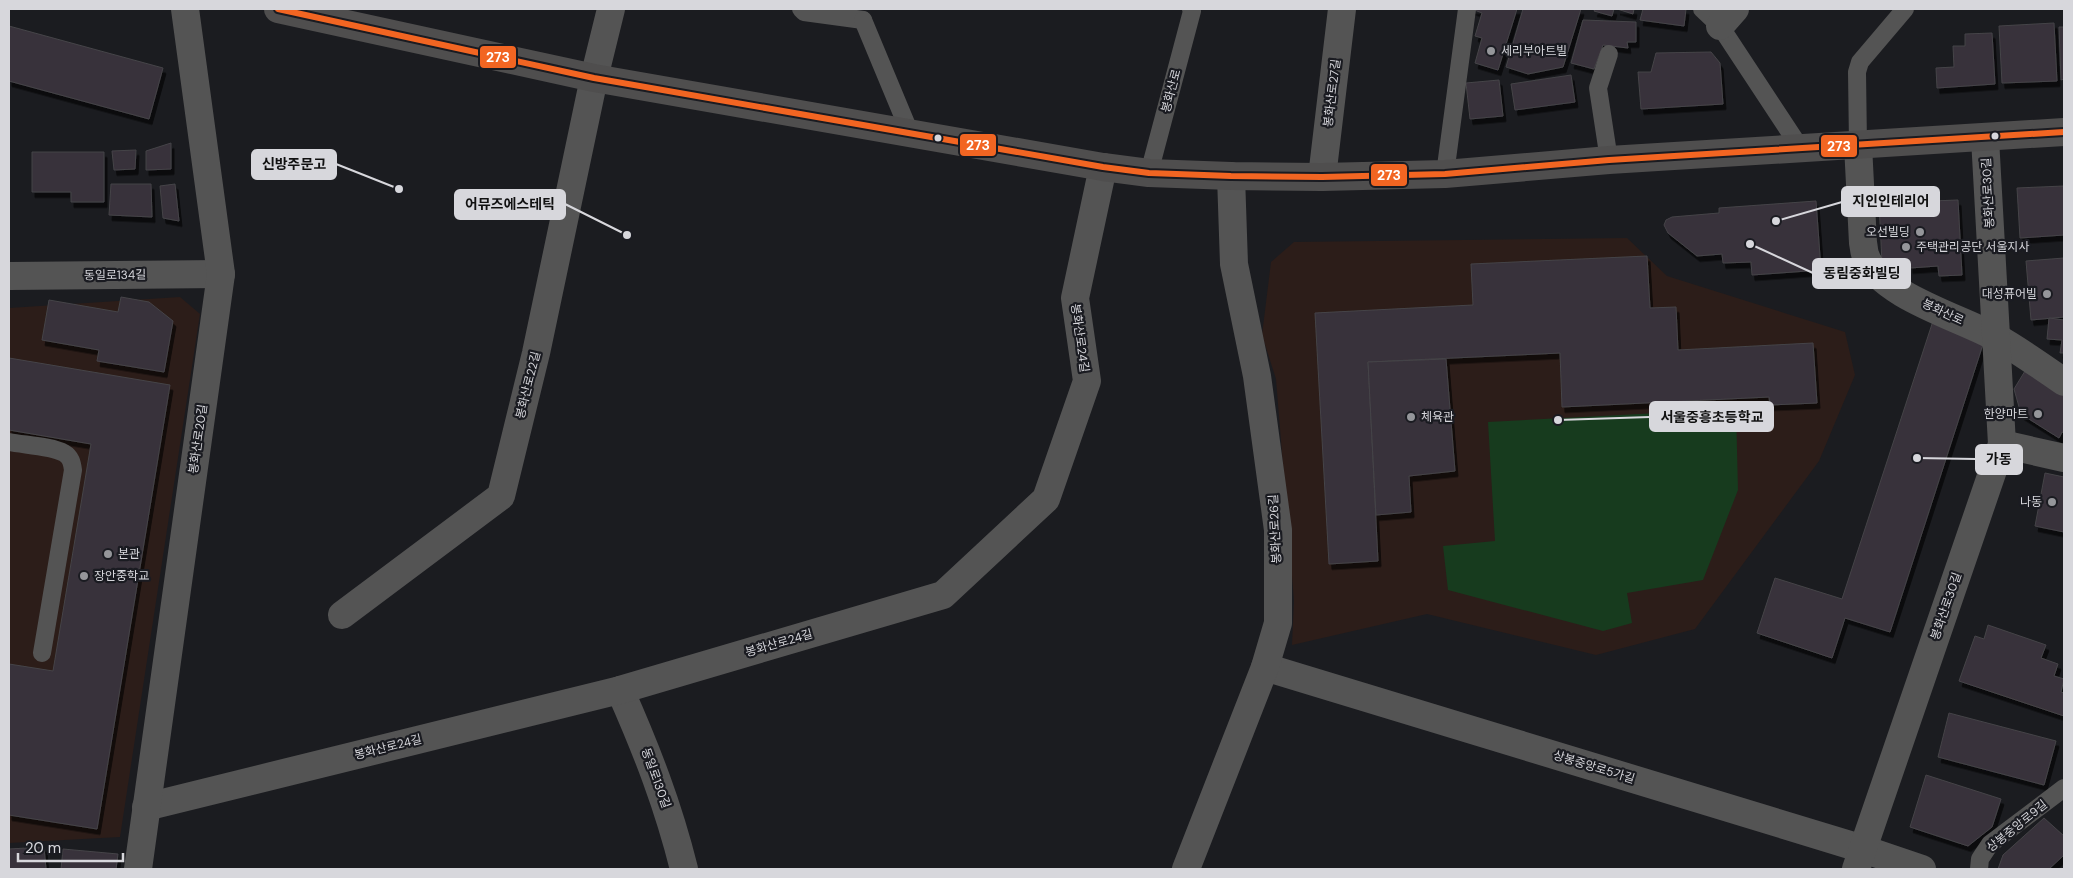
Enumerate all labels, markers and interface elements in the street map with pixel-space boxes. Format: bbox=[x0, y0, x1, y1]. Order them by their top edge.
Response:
place label: 세리부아트빌 bbox=[1501, 43, 1567, 59]
line badge: 273 bbox=[479, 45, 517, 69]
marker: 세리부아트빌 bbox=[1485, 45, 1497, 57]
text: 273 bbox=[486, 48, 510, 66]
street label: 봉화산로27길 bbox=[1320, 58, 1344, 128]
street label: 봉화산로 bbox=[1158, 68, 1184, 114]
unlabelled marker bbox=[1990, 131, 2000, 141]
unlabelled marker bbox=[933, 133, 943, 143]
line badge: 273 bbox=[959, 133, 997, 157]
line badge: 273 bbox=[1820, 134, 1858, 158]
text: 273 bbox=[966, 136, 990, 154]
text: 273 bbox=[1827, 137, 1851, 155]
callout: 신방주문고 bbox=[252, 150, 336, 179]
text: 신방주문고 bbox=[262, 155, 326, 173]
street label: 봉화산로30길 bbox=[1978, 157, 1998, 229]
line badge: 273 bbox=[1370, 163, 1408, 187]
text: 273 bbox=[1377, 166, 1401, 184]
callout: 지인인테리어 bbox=[1842, 187, 1939, 216]
callout: 어뮤즈에스테틱 bbox=[455, 190, 565, 219]
text: 지인인테리어 bbox=[1852, 192, 1930, 210]
text: 어뮤즈에스테틱 bbox=[465, 195, 555, 213]
place label: 오선빌딩 bbox=[1866, 224, 1910, 240]
marker: 오선빌딩 bbox=[1914, 226, 1926, 238]
place label: 주택관리공단 서울지사 bbox=[1916, 239, 2030, 255]
marker: 주택관리공단 서울지사 bbox=[1900, 241, 1912, 253]
callout: 동림중화빌딩 bbox=[1813, 259, 1910, 288]
text: 동림중화빌딩 bbox=[1823, 264, 1901, 282]
street label: 동일로134길 bbox=[84, 266, 146, 284]
place label: 대성퓨어빌 bbox=[1982, 286, 2037, 302]
marker: 대성퓨어빌 bbox=[2041, 288, 2053, 300]
street label: 봉화산로 bbox=[1920, 295, 1966, 329]
street label: 봉화산로24길 bbox=[1067, 303, 1093, 373]
street label: 봉화산로22길 bbox=[512, 350, 544, 420]
callout: 서울중흥초등학교 bbox=[1650, 402, 1773, 431]
street label: 봉화산로20길 bbox=[185, 403, 211, 475]
place label: 한양마트 bbox=[1984, 406, 2028, 422]
text: 서울중흥초등학교 bbox=[1660, 408, 1764, 426]
marker: 한양마트 bbox=[2032, 408, 2044, 420]
place label: 체육관 bbox=[1421, 409, 1454, 425]
marker: 체육관 bbox=[1405, 411, 1417, 423]
callout: 가동 bbox=[1976, 445, 2022, 474]
text: 가동 bbox=[1986, 450, 2012, 468]
street label: 봉화산로26길 bbox=[1265, 494, 1285, 564]
place label: 나동 bbox=[2020, 494, 2042, 510]
marker: 나동 bbox=[2046, 496, 2058, 508]
place label: 본관 bbox=[118, 546, 140, 562]
marker: 본관 bbox=[102, 548, 114, 560]
place label: 장안중학교 bbox=[94, 568, 149, 584]
marker: 장안중학교 bbox=[78, 570, 90, 582]
street label: 봉화산로30길 bbox=[1927, 570, 1965, 642]
street label: 봉화산로24길 bbox=[744, 626, 814, 660]
street label: 봉화산로24길 bbox=[352, 731, 424, 763]
street label: 동일로130길 bbox=[638, 746, 674, 810]
street label: 상봉중앙로5가길 bbox=[1551, 747, 1637, 787]
street label: 상봉중앙로9길 bbox=[1983, 797, 2051, 855]
scale bar bbox=[18, 830, 122, 862]
text: 20 m bbox=[25, 838, 61, 858]

